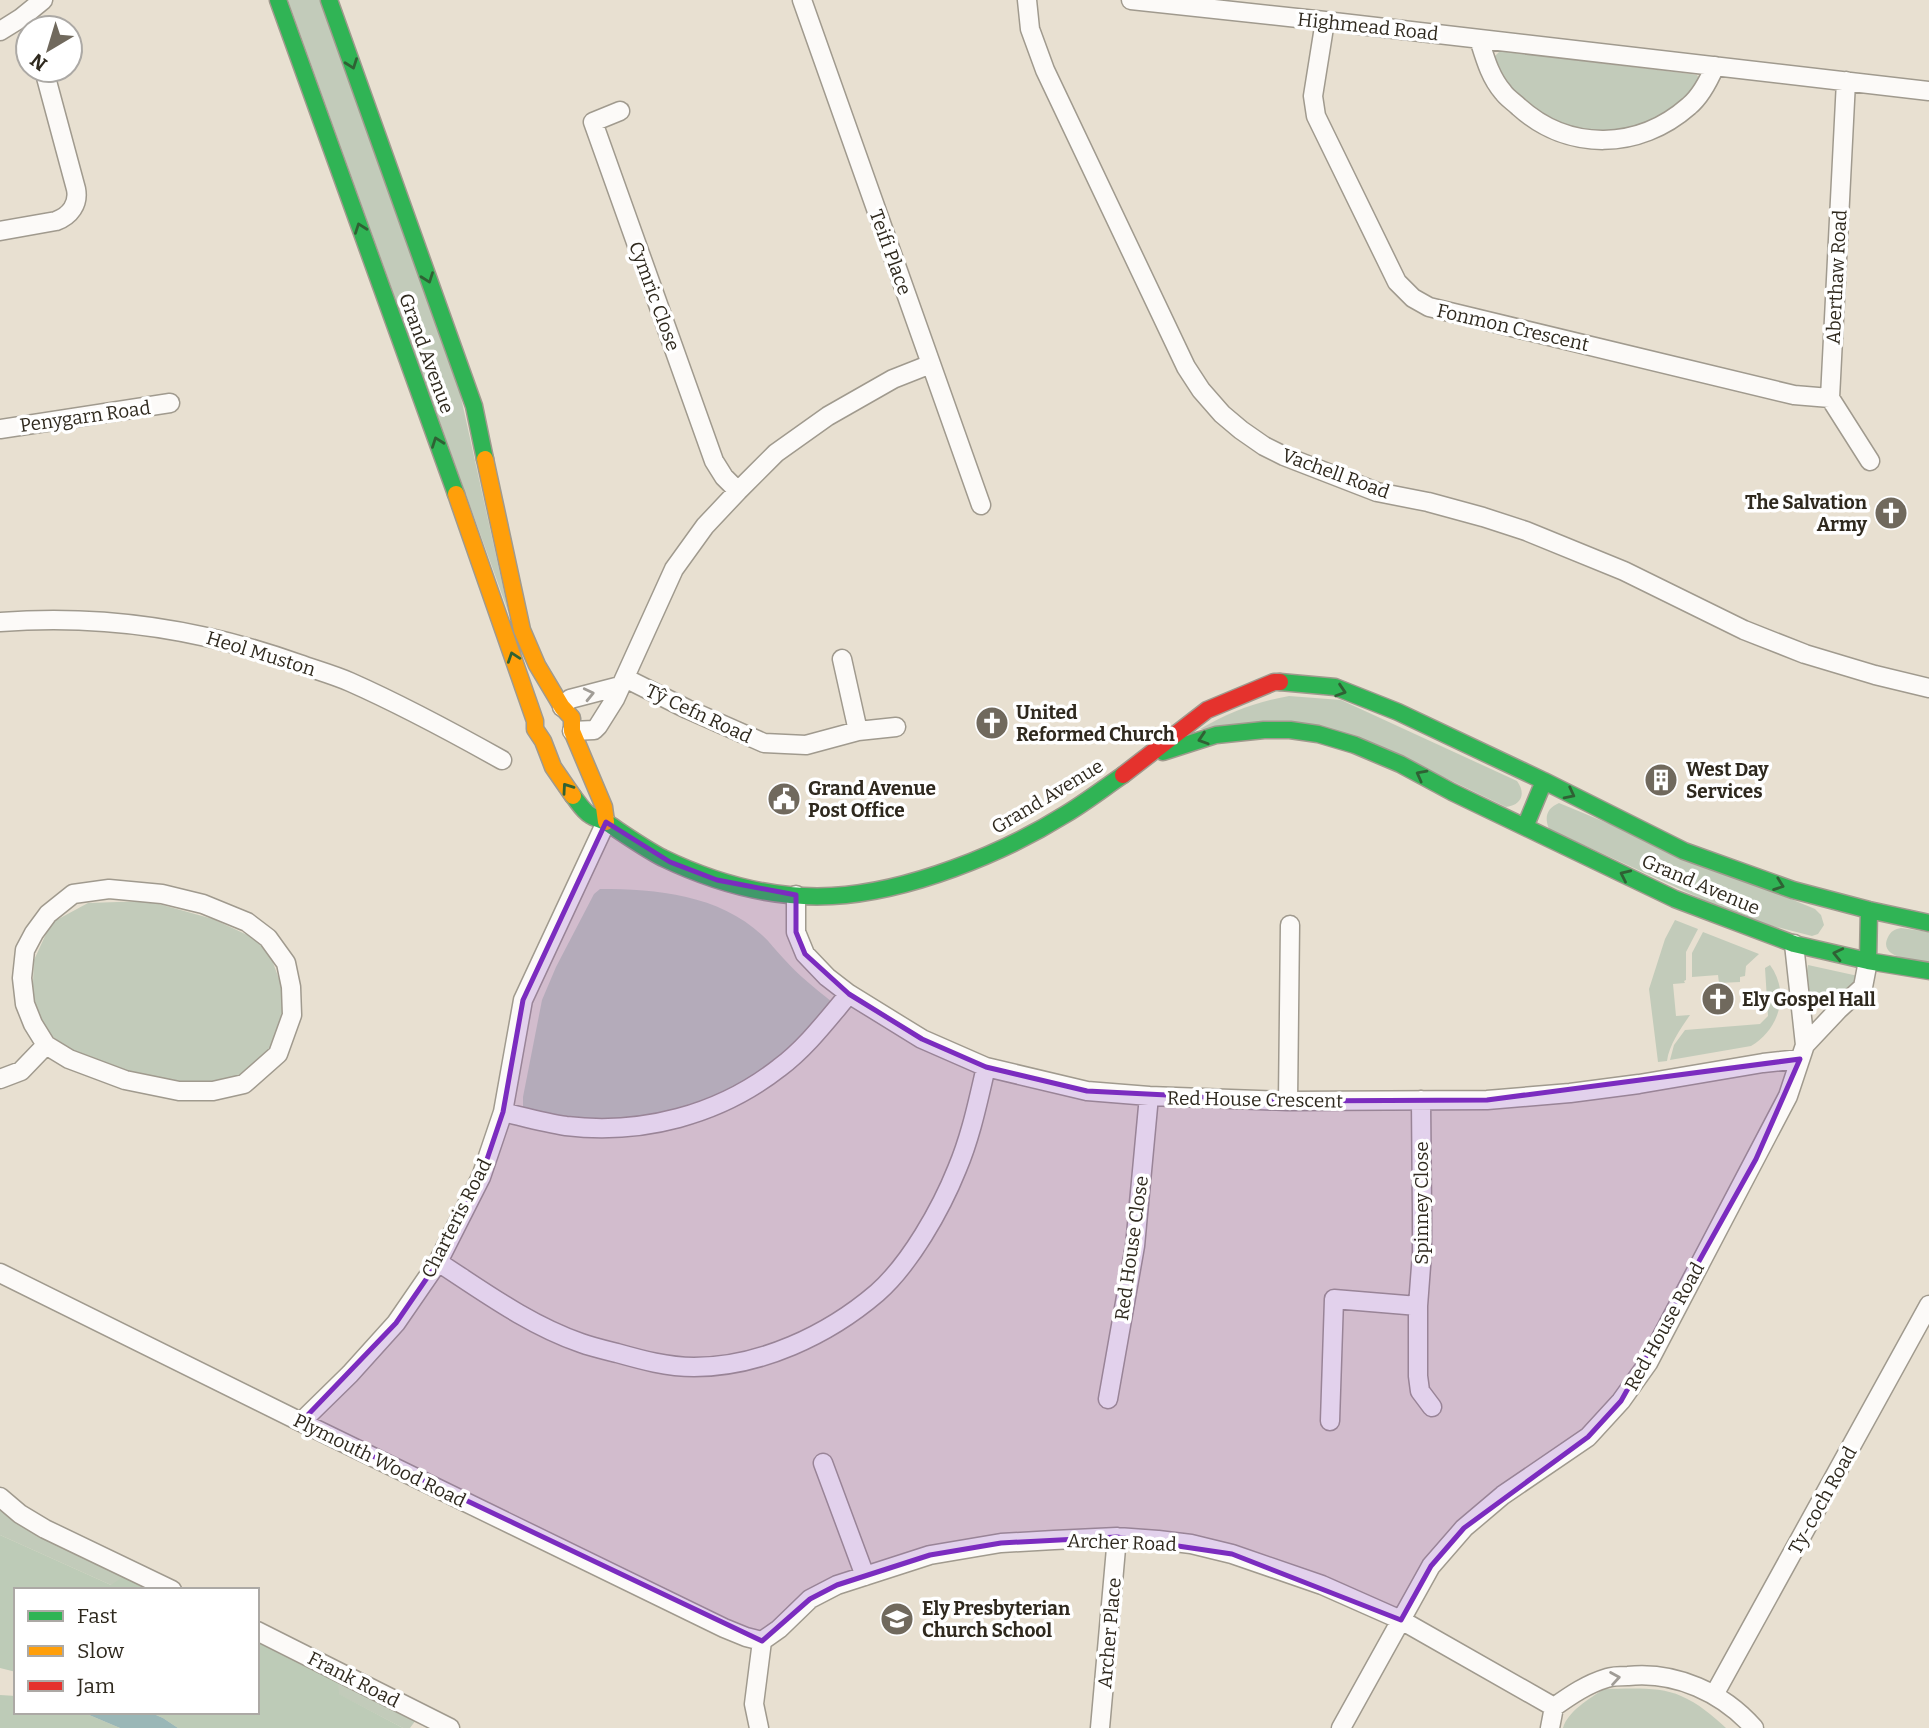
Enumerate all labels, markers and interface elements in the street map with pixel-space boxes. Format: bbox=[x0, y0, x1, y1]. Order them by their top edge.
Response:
street label: Highmead Road bbox=[1296, 8, 1440, 45]
north arrow bbox=[14, 14, 84, 84]
text: N bbox=[26, 48, 52, 76]
one-way arrow bbox=[344, 58, 358, 70]
street label: Teifi Place bbox=[865, 206, 917, 298]
street label: Aberthaw Road bbox=[1821, 209, 1852, 345]
one-way arrow bbox=[354, 223, 368, 235]
street label: Cymric Close bbox=[624, 238, 685, 354]
one-way arrow bbox=[420, 272, 434, 284]
street label: Grand Avenue bbox=[394, 290, 459, 416]
street label: Fonmon Crescent bbox=[1435, 299, 1591, 356]
street label: Penygarn Road bbox=[18, 396, 152, 437]
one-way arrow bbox=[431, 437, 445, 449]
street label: Vachell Road bbox=[1279, 443, 1393, 504]
place label: The Salvation Army bbox=[1745, 491, 1868, 536]
church icon: The Salvation Army bbox=[1872, 494, 1910, 532]
street label: Heol Muston bbox=[204, 626, 318, 681]
one-way arrow bbox=[507, 651, 521, 663]
street label: Tŷ Cefn Road bbox=[642, 679, 755, 748]
one-way arrow bbox=[1335, 682, 1347, 697]
one-way arrow bbox=[583, 687, 595, 702]
place label: United Reformed Church bbox=[1016, 701, 1175, 746]
church icon: United Reformed Church bbox=[973, 704, 1011, 742]
one-way arrow bbox=[1197, 731, 1209, 745]
street label: Grand Avenue bbox=[987, 754, 1107, 839]
place label: West Day Services bbox=[1686, 758, 1769, 803]
building icon: West Day Services bbox=[1642, 761, 1680, 799]
one-way arrow bbox=[1416, 770, 1428, 784]
place label: Grand Avenue Post Office bbox=[808, 777, 936, 822]
public building icon: Grand Avenue Post Office bbox=[765, 780, 803, 818]
one-way arrow bbox=[563, 783, 575, 796]
one-way arrow bbox=[1563, 786, 1576, 800]
street label: Grand Avenue bbox=[1638, 849, 1763, 920]
one-way arrow bbox=[1620, 869, 1632, 883]
one-way arrow bbox=[1772, 877, 1784, 891]
one-way arrow bbox=[1832, 948, 1844, 962]
church icon: Ely Gospel Hall bbox=[1699, 980, 1737, 1018]
place label: Ely Gospel Hall bbox=[1742, 988, 1876, 1011]
street label: Red House Crescent bbox=[1167, 1086, 1343, 1113]
street label: Spinney Close bbox=[1410, 1141, 1433, 1265]
street label: Charteris Road bbox=[417, 1155, 496, 1282]
street label: Red House Close bbox=[1110, 1174, 1153, 1322]
street label: Red House Road bbox=[1620, 1258, 1709, 1394]
street label: Plymouth Wood Road bbox=[290, 1409, 470, 1512]
street label: Ty-coch Road bbox=[1783, 1442, 1861, 1558]
street label: Archer Road bbox=[1067, 1529, 1177, 1556]
street label: Archer Place bbox=[1093, 1577, 1126, 1689]
legend bbox=[14, 1588, 259, 1714]
place label: Ely Presbyterian Church School bbox=[922, 1597, 1071, 1642]
school or university icon: Ely Presbyterian Church School bbox=[878, 1600, 916, 1638]
text: Fast bbox=[77, 1603, 118, 1629]
text: Slow bbox=[77, 1638, 124, 1664]
street label: Frank Road bbox=[304, 1647, 403, 1712]
one-way arrow bbox=[1609, 1671, 1621, 1686]
text: Jam bbox=[76, 1673, 115, 1699]

